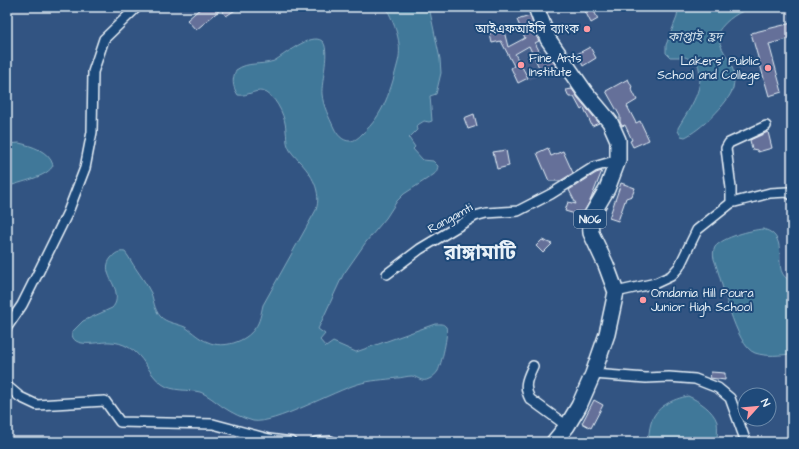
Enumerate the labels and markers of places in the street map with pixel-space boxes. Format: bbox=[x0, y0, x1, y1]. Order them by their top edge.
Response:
place label: আইএফআইসি ব্যাংক bbox=[475, 21, 579, 38]
marker: আইএফআইসি ব্যাংক bbox=[582, 24, 592, 34]
place label: Fine Arts Institute bbox=[529, 50, 582, 81]
place label: Lakers' Public School and College bbox=[657, 53, 760, 85]
marker: Fine Arts Institute bbox=[516, 60, 526, 70]
marker: Lakers' Public School and College bbox=[763, 63, 773, 73]
place label: Omdamia Hill Poura Junior High School bbox=[651, 285, 754, 317]
marker: Omdamia Hill Poura Junior High School bbox=[638, 295, 648, 305]

